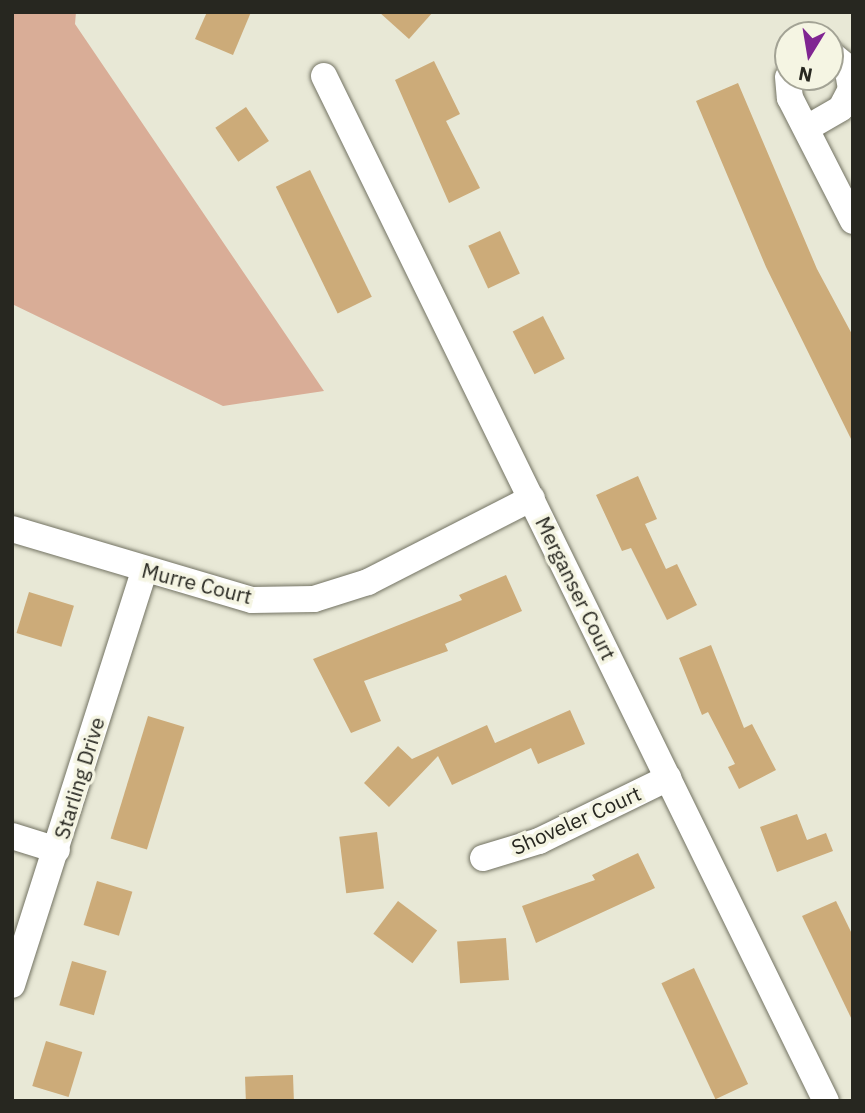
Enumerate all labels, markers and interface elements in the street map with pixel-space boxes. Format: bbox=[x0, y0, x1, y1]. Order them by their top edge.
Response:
north arrow bbox=[774, 21, 844, 91]
text: N bbox=[796, 62, 814, 88]
street label: Merganser Court bbox=[530, 512, 622, 664]
street label: Murre Court bbox=[139, 557, 255, 609]
street label: Starling Drive bbox=[49, 714, 109, 842]
street label: Shoveler Court bbox=[507, 780, 645, 860]

